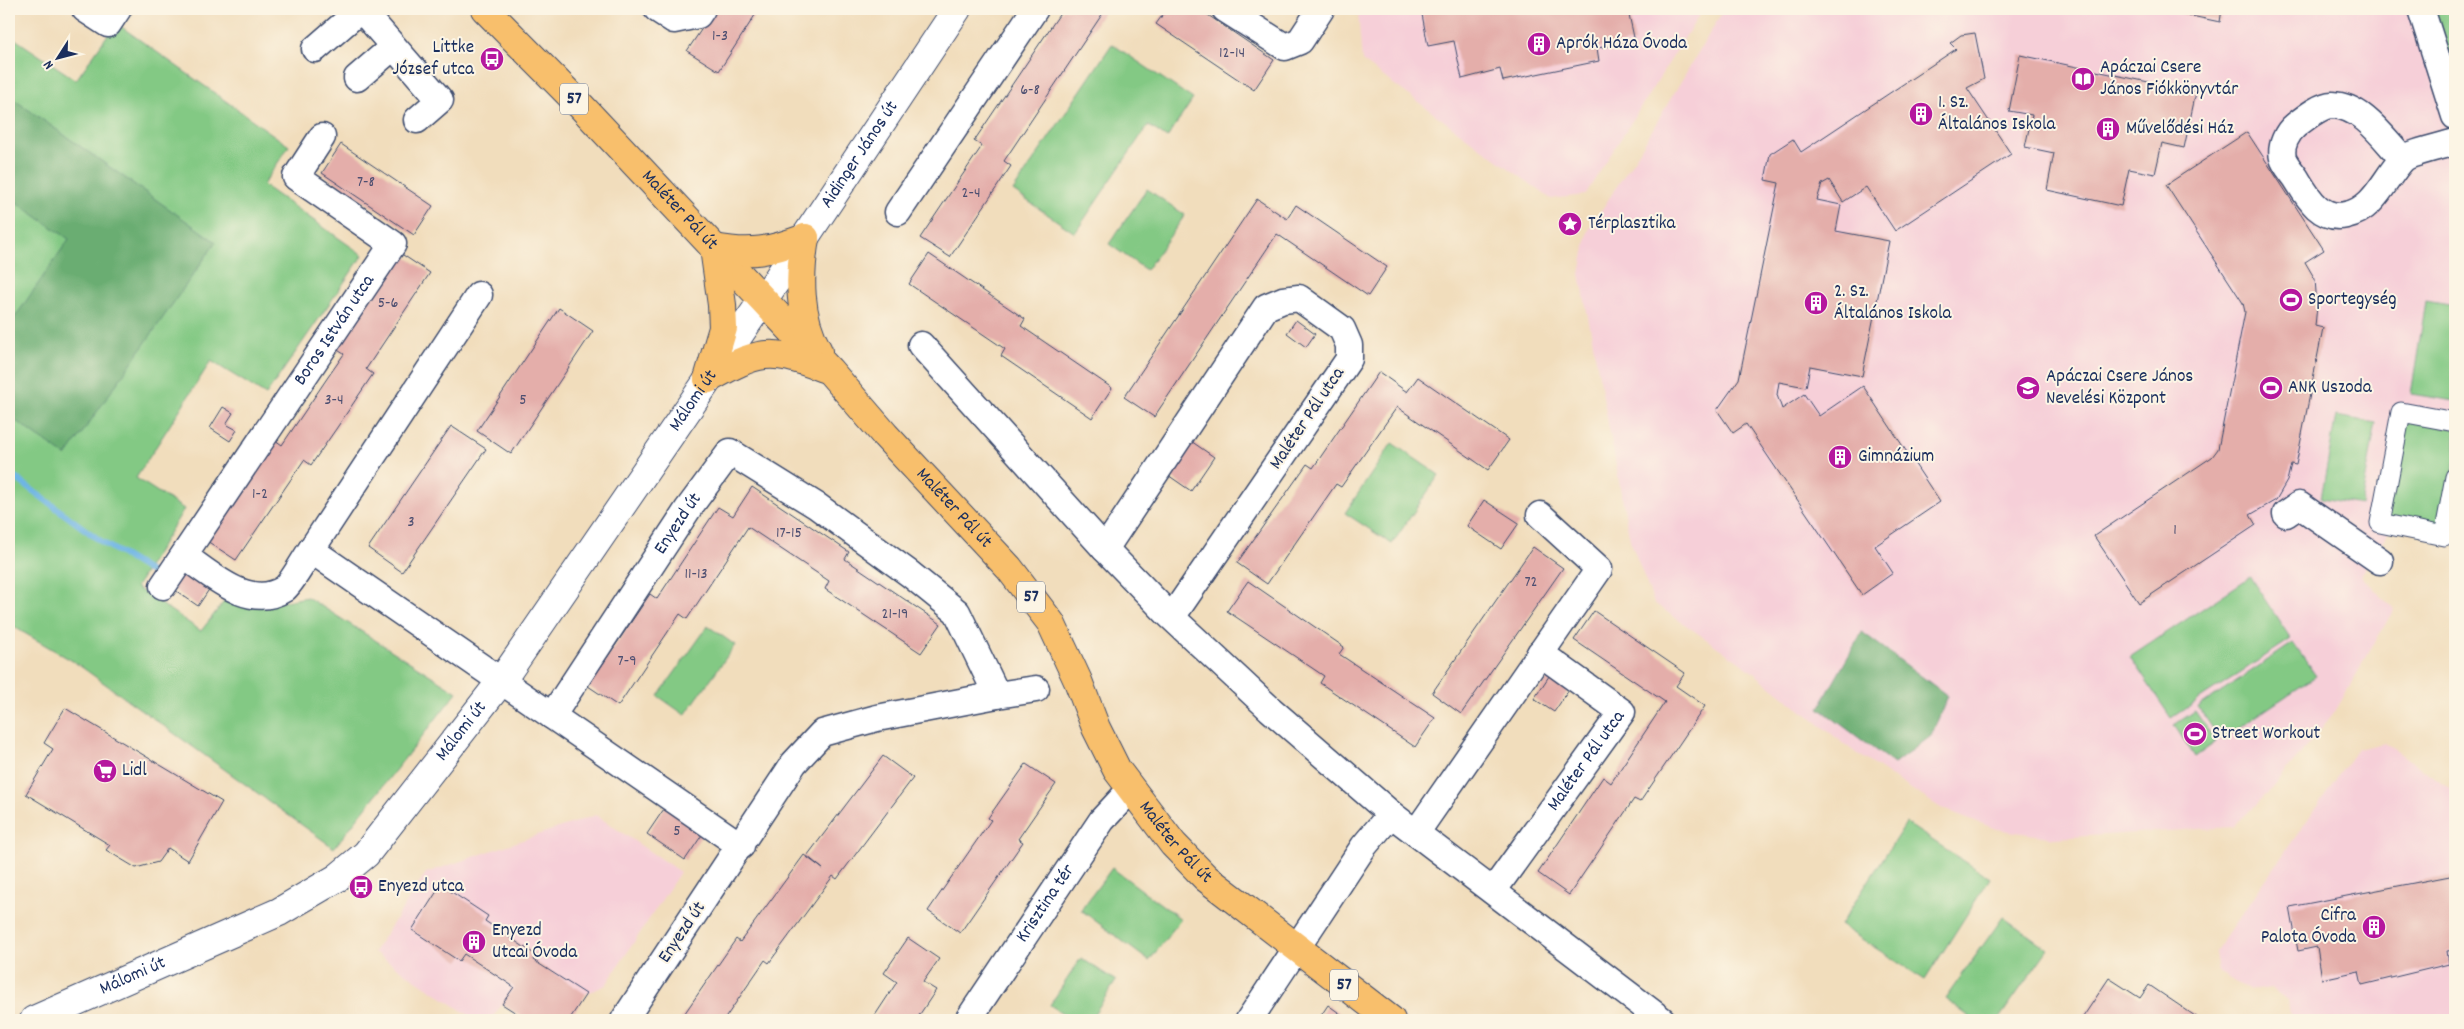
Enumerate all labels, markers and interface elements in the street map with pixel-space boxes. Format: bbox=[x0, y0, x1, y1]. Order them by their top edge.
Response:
house number: 1-3 bbox=[712, 25, 728, 48]
building icon: Aprók Háza Óvoda bbox=[1526, 31, 1552, 57]
place label: Aprók Háza Óvoda bbox=[1556, 31, 1688, 58]
north arrow bbox=[32, 32, 82, 82]
place label: Littke József utca bbox=[392, 35, 475, 84]
house number: 12-14 bbox=[1219, 42, 1245, 65]
bus stop icon: Littke József utca bbox=[479, 46, 505, 72]
place label: Apáczai Csere János Fiókkönyvtár bbox=[2100, 55, 2238, 104]
text: N bbox=[39, 56, 59, 73]
library icon: Apáczai Csere János Fiókkönyvtár bbox=[2070, 66, 2096, 92]
house number: 6-8 bbox=[1020, 79, 1040, 102]
road number: 57 bbox=[560, 84, 588, 115]
place label: 1. Sz. Általános Iskola bbox=[1938, 90, 2057, 139]
street label: Aidinger János út bbox=[814, 96, 906, 214]
building icon: 1. Sz. Általános Iskola bbox=[1908, 101, 1934, 127]
building icon: Művelődési Ház bbox=[2095, 116, 2121, 142]
place label: Művelődési Ház bbox=[2126, 116, 2234, 143]
street label: Maléter Pál út bbox=[635, 164, 724, 257]
house number: 7-8 bbox=[357, 171, 375, 194]
house number: 2-4 bbox=[961, 182, 981, 205]
place icon: Térplasztika bbox=[1557, 211, 1583, 237]
place label: Térplasztika bbox=[1588, 211, 1677, 238]
street label: Boros István utca bbox=[288, 269, 383, 391]
place label: 2. Sz. Általános Iskola bbox=[1834, 279, 1953, 328]
sports icon: Sportegység bbox=[2278, 287, 2304, 313]
place label: Sportegység bbox=[2308, 287, 2397, 314]
building icon: 2. Sz. Általános Iskola bbox=[1803, 290, 1829, 316]
house number: 5-6 bbox=[378, 292, 399, 315]
street label: Maléter Pál utca bbox=[1264, 362, 1353, 476]
place label: Apáczai Csere János Nevelési Központ bbox=[2046, 364, 2193, 413]
street label: Málomi út bbox=[663, 365, 725, 437]
school or university icon: Apáczai Csere János Nevelési Központ bbox=[2015, 375, 2041, 401]
sports icon: ANK Uszoda bbox=[2258, 375, 2284, 401]
place label: ANK Uszoda bbox=[2288, 375, 2373, 402]
house number: 3-4 bbox=[324, 389, 344, 412]
house number: 5 bbox=[519, 389, 527, 412]
building icon: Gimnázium bbox=[1827, 444, 1853, 470]
place label: Gimnázium bbox=[1858, 444, 1934, 471]
street label: Maléter Pál út bbox=[909, 462, 998, 555]
house number: 1-2 bbox=[252, 483, 268, 506]
street label: Enyezd út bbox=[648, 487, 709, 560]
house number: 3 bbox=[407, 511, 415, 534]
house number: 1 bbox=[2173, 519, 2177, 542]
house number: 17-15 bbox=[776, 522, 802, 545]
house number: 11-13 bbox=[684, 563, 708, 586]
house number: 72 bbox=[1524, 571, 1538, 594]
road number: 57 bbox=[1017, 582, 1045, 612]
house number: 21-19 bbox=[882, 603, 908, 626]
house number: 7-9 bbox=[618, 650, 636, 673]
street label: Málomi út bbox=[430, 696, 494, 767]
street label: Maléter Pál utca bbox=[1541, 704, 1633, 817]
sports icon: Street Workout bbox=[2182, 721, 2208, 747]
place label: Street Workout bbox=[2212, 721, 2320, 748]
supermarket icon: Lidl bbox=[92, 758, 118, 784]
place label: Lidl bbox=[122, 758, 147, 785]
street label: Maléter Pál út bbox=[1132, 796, 1217, 891]
house number: 5 bbox=[673, 820, 681, 843]
street label: Krisztina tér bbox=[1010, 859, 1082, 948]
bus stop icon: Enyezd utca bbox=[348, 874, 374, 900]
place label: Enyezd utca bbox=[378, 874, 465, 901]
street label: Enyezd út bbox=[652, 897, 714, 969]
place label: Cifra Palota Óvoda bbox=[2261, 903, 2357, 952]
building icon: Cifra Palota Óvoda bbox=[2361, 914, 2387, 940]
place label: Enyezd Utcai Óvoda bbox=[492, 918, 578, 967]
building icon: Enyezd Utcai Óvoda bbox=[461, 929, 487, 955]
street label: Málomi út bbox=[95, 950, 170, 1003]
road number: 57 bbox=[1330, 970, 1358, 1000]

